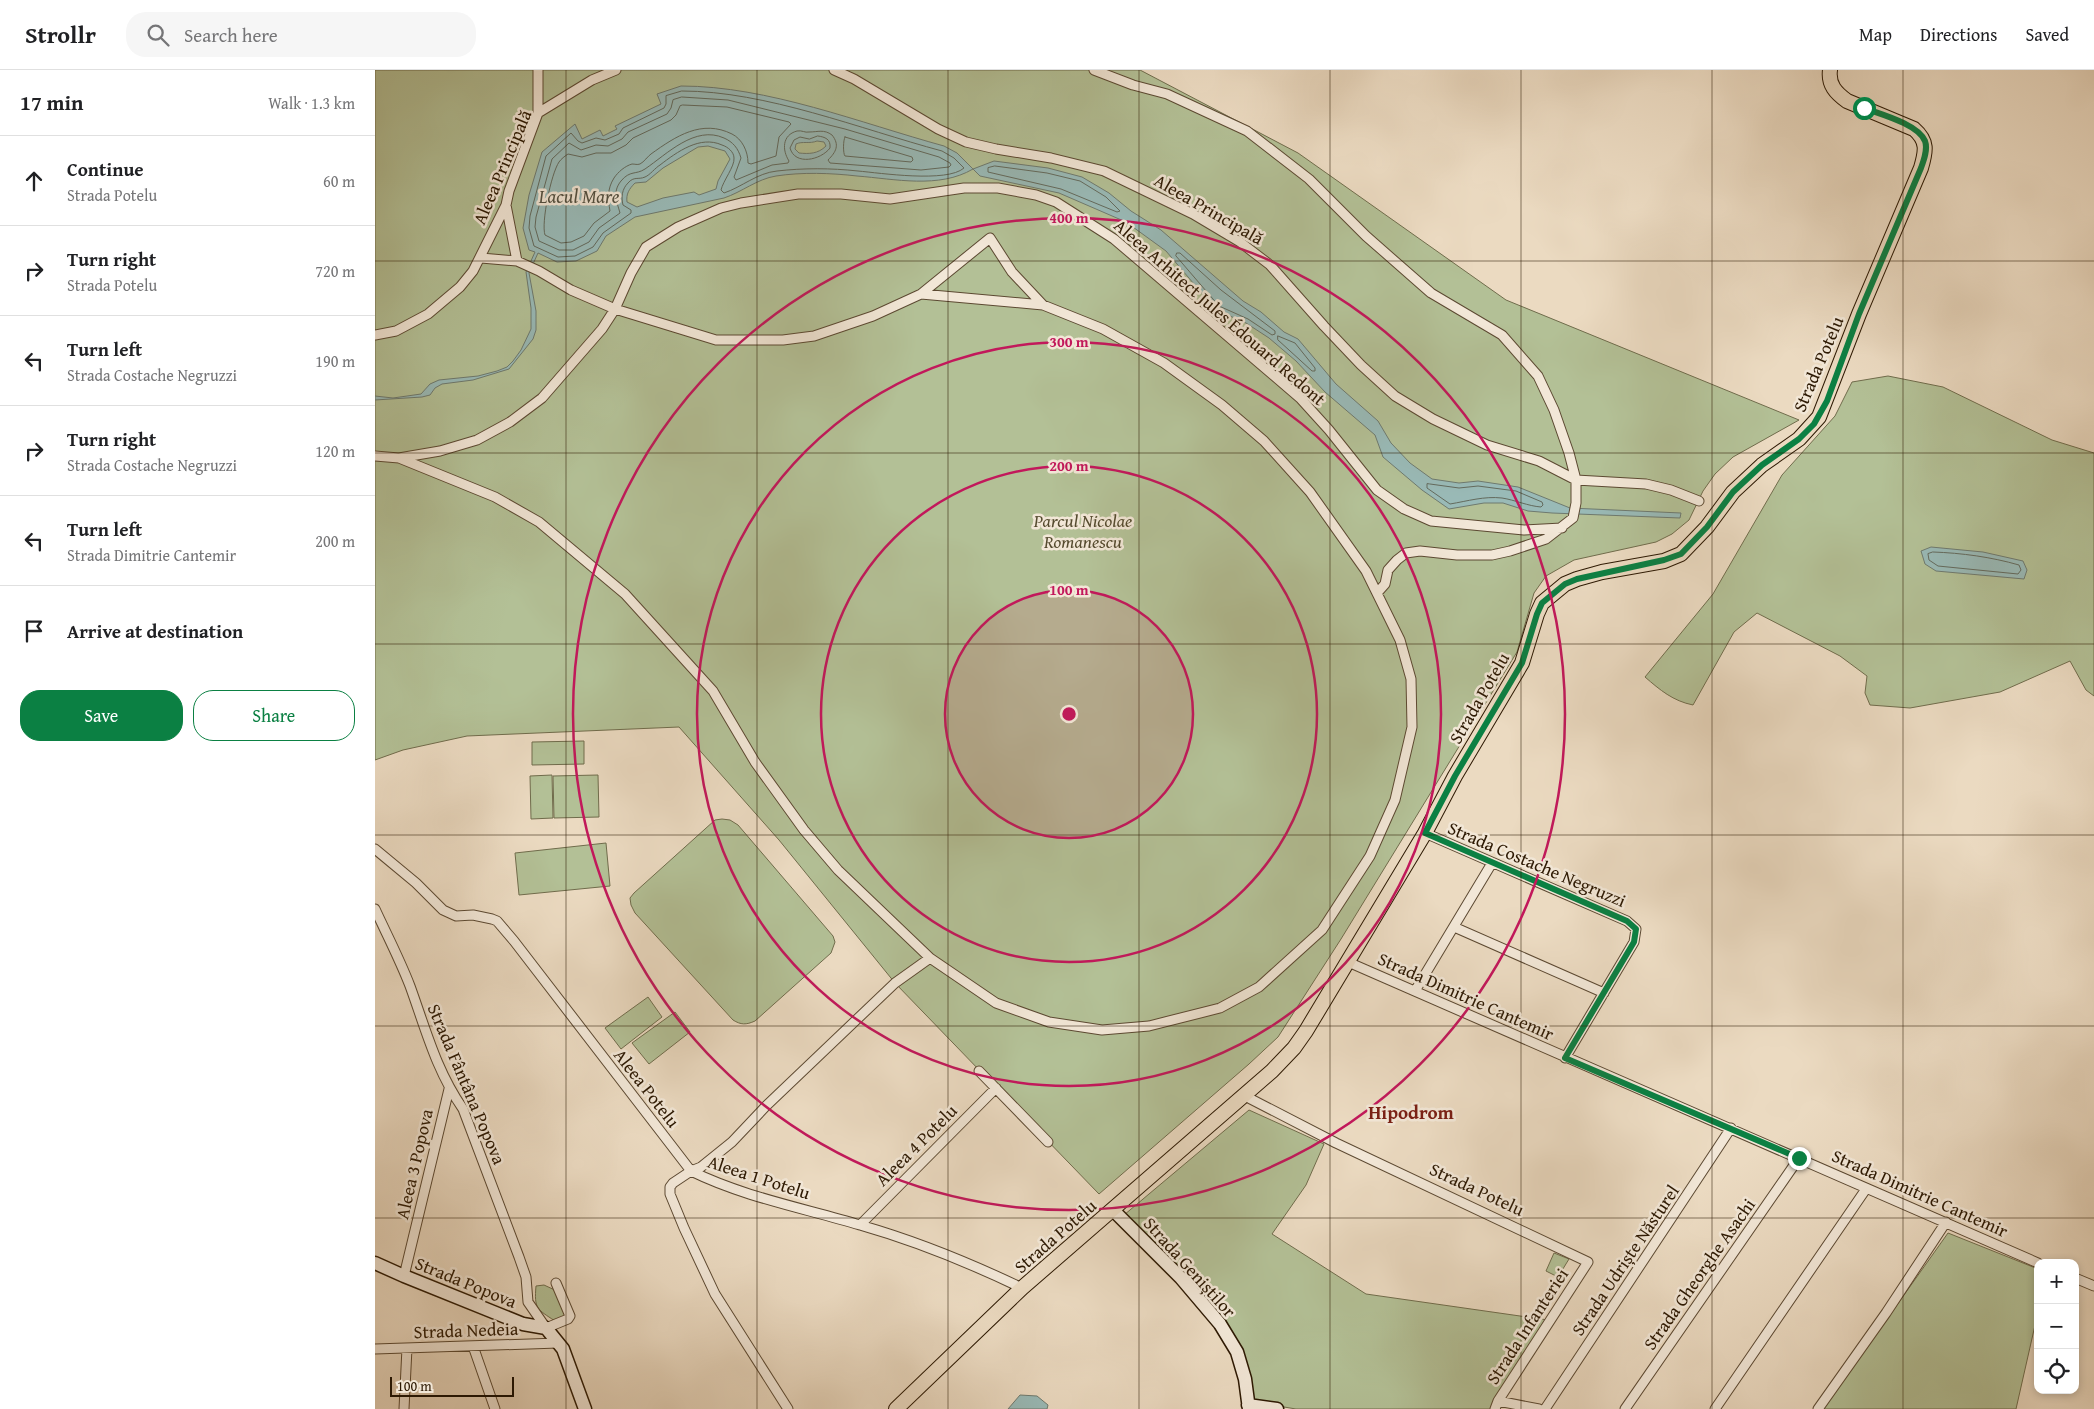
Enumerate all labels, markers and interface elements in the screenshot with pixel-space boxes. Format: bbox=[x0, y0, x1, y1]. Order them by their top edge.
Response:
search box bbox=[126, 12, 476, 57]
text: Strollr bbox=[25, 17, 96, 52]
icon: search bbox=[144, 21, 172, 49]
text: Search here bbox=[184, 21, 278, 49]
text: Map bbox=[1859, 21, 1892, 48]
text: Directions bbox=[1920, 21, 1997, 48]
text: Saved bbox=[2025, 21, 2069, 48]
text: 17 min bbox=[20, 87, 83, 118]
text: Walk · 1.3 km bbox=[268, 91, 355, 115]
route start bbox=[1853, 97, 1876, 120]
street label: Aleea Principală bbox=[466, 105, 539, 229]
text: Continue bbox=[67, 155, 144, 183]
icon: ahead bbox=[20, 167, 48, 195]
street label: Aleea Principală bbox=[1149, 167, 1269, 252]
text: 60 m bbox=[323, 169, 355, 193]
water label: Lacul Mare bbox=[538, 182, 620, 210]
text: Strada Potelu bbox=[67, 183, 157, 207]
text: 400 m bbox=[1049, 207, 1089, 228]
street label: Aleea Arhitect Jules Édouard Redont bbox=[1108, 212, 1332, 412]
text: Turn right bbox=[67, 245, 156, 273]
icon: right bbox=[20, 257, 48, 285]
text: 720 m bbox=[315, 259, 355, 283]
text: Strada Potelu bbox=[67, 273, 157, 297]
street label: Strada Potelu bbox=[1786, 312, 1850, 416]
text: 300 m bbox=[1049, 331, 1089, 352]
text: Turn left bbox=[67, 335, 142, 363]
icon: left bbox=[20, 347, 48, 375]
text: 190 m bbox=[315, 349, 355, 373]
text: Strada Costache Negruzzi bbox=[67, 363, 237, 387]
text: Turn right bbox=[67, 425, 156, 453]
icon: right bbox=[20, 437, 48, 465]
text: 120 m bbox=[315, 439, 355, 463]
text: Strada Costache Negruzzi bbox=[67, 453, 237, 477]
text: 200 m bbox=[1049, 455, 1089, 476]
park label: Parcul Nicolae Romanescu bbox=[1033, 507, 1132, 555]
text: Turn left bbox=[67, 515, 142, 543]
icon: left bbox=[20, 527, 48, 555]
text: 200 m bbox=[315, 529, 355, 553]
text: Strada Dimitrie Cantemir bbox=[67, 543, 236, 567]
text: 100 m bbox=[1049, 579, 1089, 600]
icon: arrive bbox=[20, 617, 48, 645]
text: Arrive at destination bbox=[67, 617, 243, 645]
street label: Strada Potelu bbox=[1442, 647, 1516, 749]
button: Save bbox=[20, 690, 183, 741]
button: Share bbox=[193, 690, 355, 741]
centre of rings bbox=[1060, 705, 1078, 723]
street label: Strada Costache Negruzzi bbox=[1444, 814, 1630, 914]
street label: Strada Dimitrie Cantemir bbox=[1374, 945, 1559, 1047]
street label: Strada Fântâna Popova bbox=[421, 999, 513, 1169]
street label: Aleea Potelu bbox=[607, 1043, 687, 1133]
street label: Aleea 4 Potelu bbox=[869, 1098, 963, 1192]
district label: Hipodrom bbox=[1368, 1098, 1455, 1126]
street label: Aleea 3 Popova bbox=[388, 1106, 440, 1222]
street label: Strada Dimitrie Cantemir bbox=[1828, 1142, 2013, 1244]
route end bbox=[1788, 1147, 1811, 1170]
street label: Aleea 1 Potelu bbox=[704, 1148, 814, 1206]
street label: Strada Potelu bbox=[1425, 1155, 1529, 1223]
street label: Strada Udriște Năsturel bbox=[1564, 1179, 1686, 1341]
street label: Strada Potelu bbox=[1008, 1192, 1102, 1279]
street label: Strada Gheorghe Asachi bbox=[1636, 1193, 1762, 1355]
street label: Strada Geniștilor bbox=[1137, 1211, 1243, 1324]
street label: Strada Popova bbox=[411, 1249, 521, 1315]
map controls bbox=[2034, 1259, 2079, 1394]
button: + bbox=[2034, 1259, 2079, 1304]
street label: Strada Infanteriei bbox=[1479, 1263, 1575, 1389]
button: − bbox=[2034, 1304, 2079, 1349]
street label: Strada Nedeia bbox=[413, 1315, 519, 1345]
button: locate bbox=[2034, 1349, 2079, 1394]
scale bar bbox=[390, 1374, 514, 1397]
text: 100 m bbox=[397, 1376, 432, 1396]

